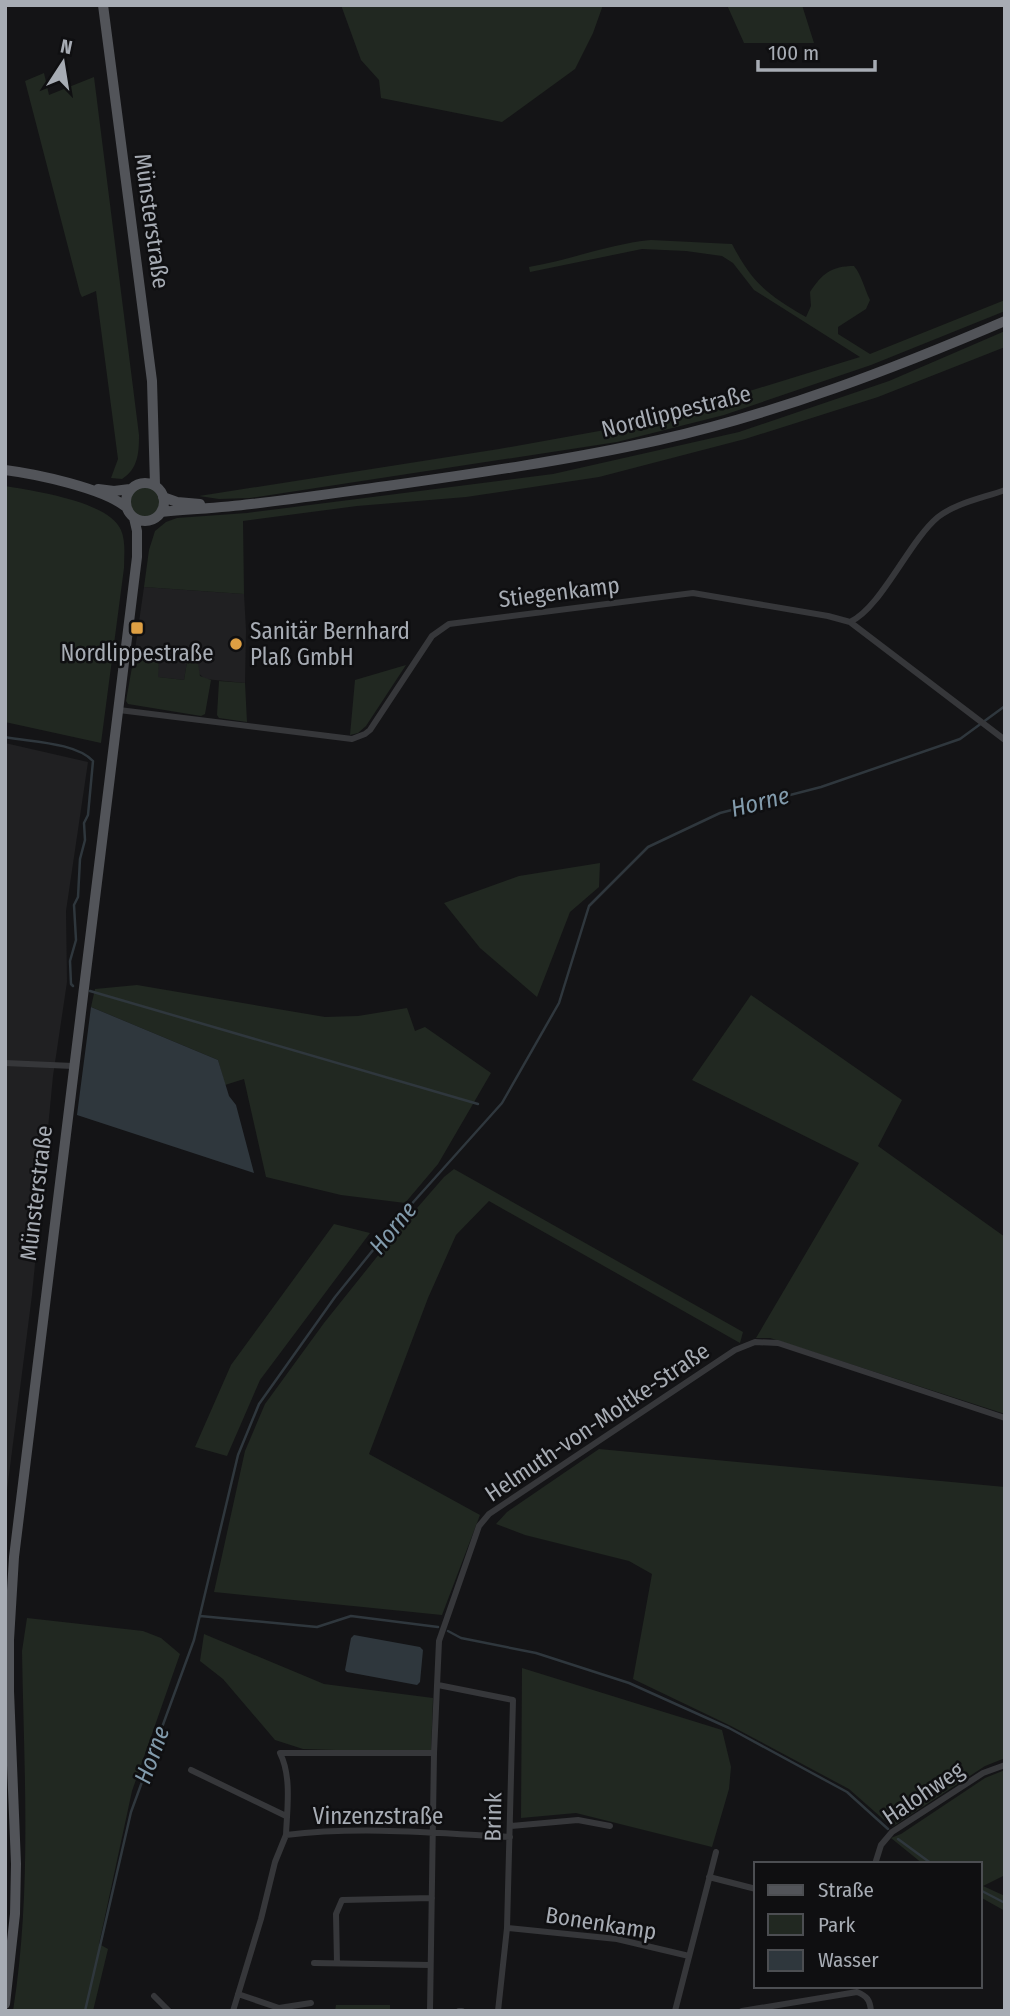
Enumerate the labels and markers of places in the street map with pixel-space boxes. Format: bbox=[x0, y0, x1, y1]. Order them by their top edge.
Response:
place label: Sanitär Bernhard Plaß GmbH bbox=[250, 617, 410, 671]
marker: Nordlippestraße bbox=[129, 620, 145, 636]
marker: Sanitär Bernhard Plaß GmbH bbox=[228, 636, 244, 652]
place label: Nordlippestraße bbox=[60, 639, 214, 667]

